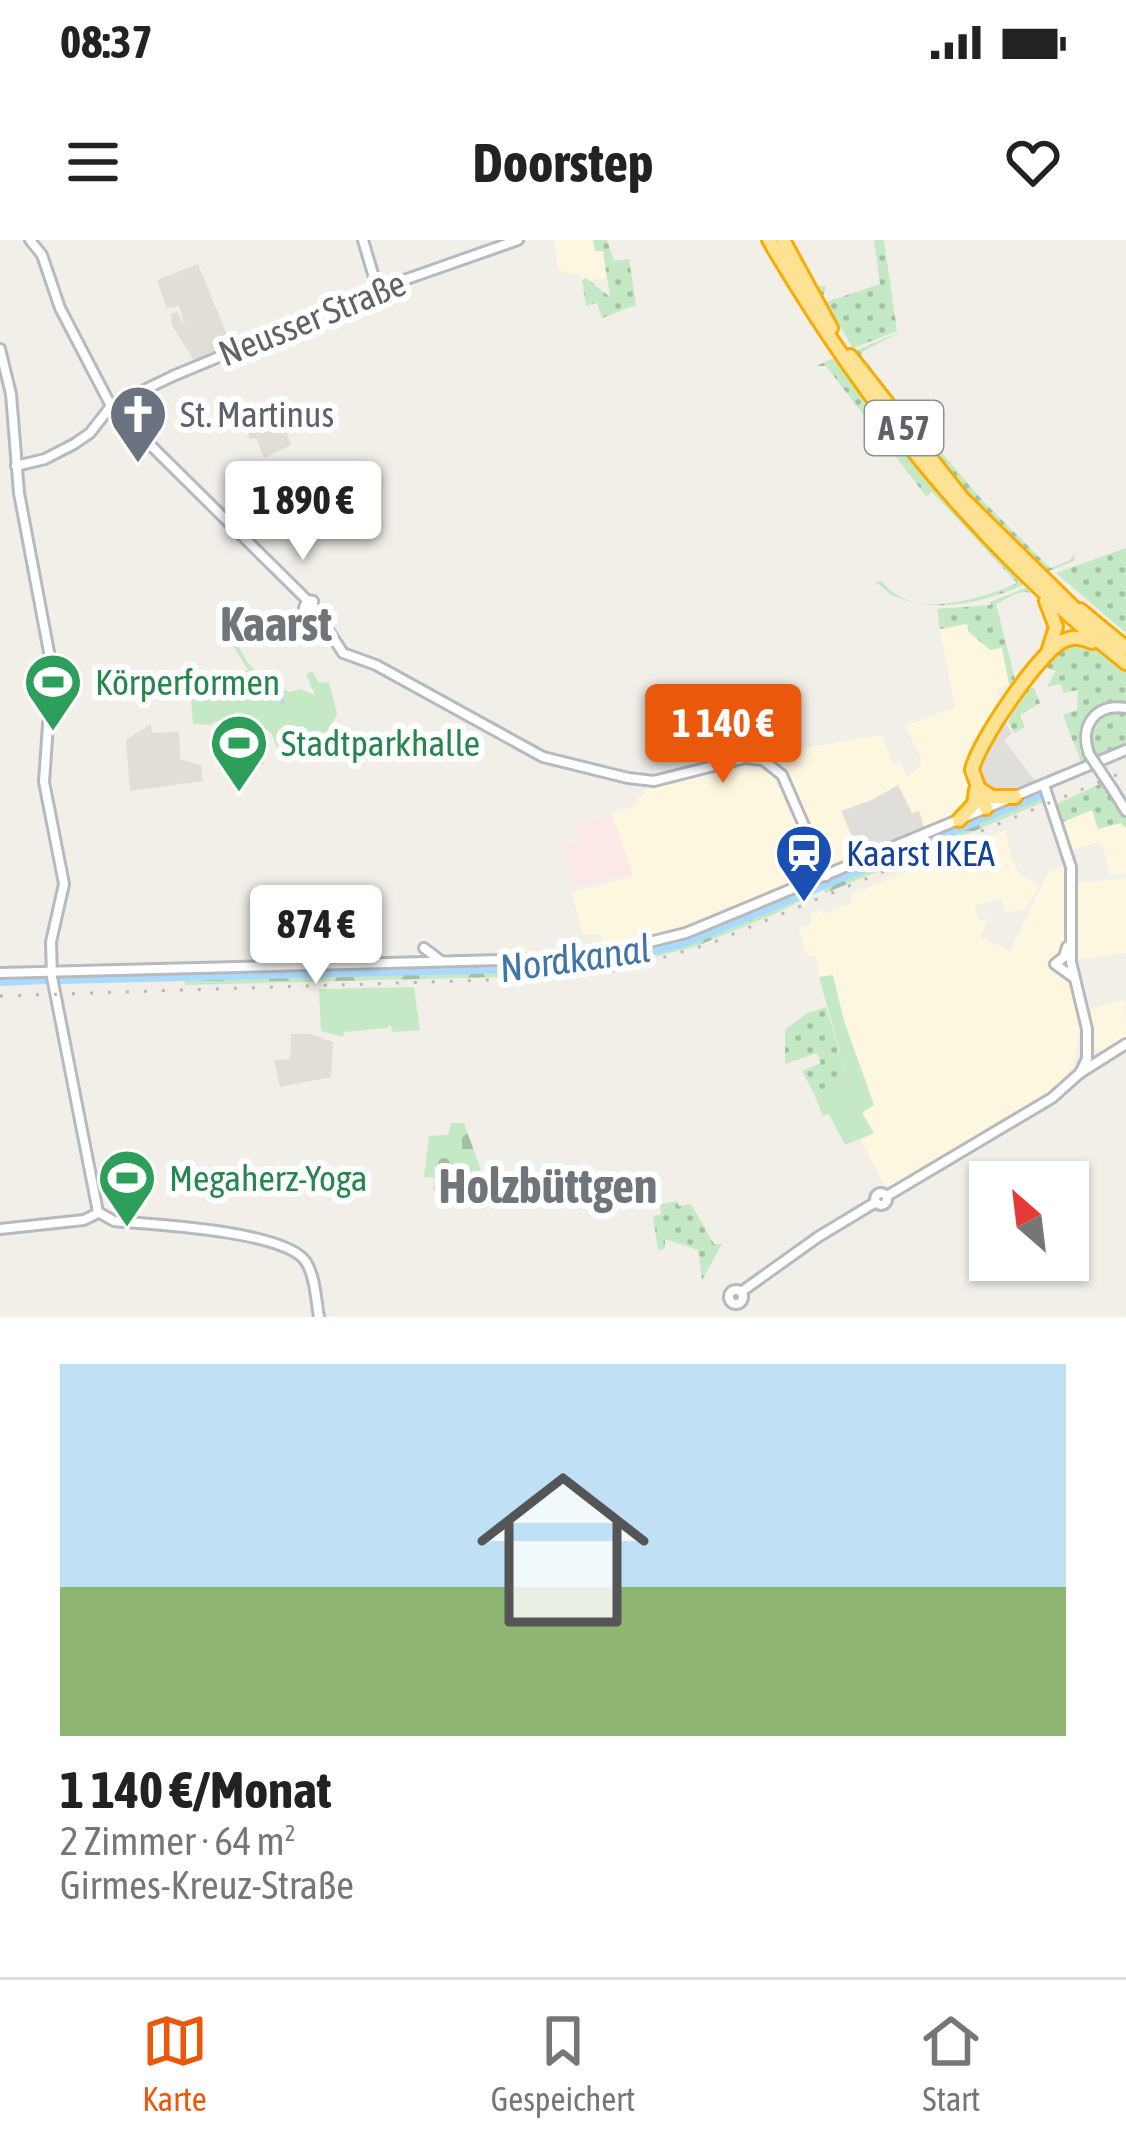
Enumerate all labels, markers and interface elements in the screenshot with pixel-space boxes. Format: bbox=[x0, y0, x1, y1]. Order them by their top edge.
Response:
text: 08:37 bbox=[60, 16, 153, 68]
icon: menu bbox=[60, 129, 126, 195]
icon: heart bbox=[1000, 129, 1066, 195]
text: Doorstep bbox=[472, 132, 654, 193]
street label: Neusser Straße bbox=[212, 262, 412, 374]
church icon: St. Martinus bbox=[107, 383, 169, 465]
place label: St. Martinus bbox=[180, 393, 334, 435]
road number: A 57 bbox=[865, 401, 943, 455]
pin: 1 890 € bbox=[192, 461, 414, 563]
text: 1 890 € bbox=[252, 478, 354, 522]
district label: Kaarst bbox=[220, 596, 332, 651]
sports icon: Körperformen bbox=[22, 651, 84, 733]
place label: Körperformen bbox=[95, 661, 280, 703]
pin: 1 140 € bbox=[612, 684, 834, 786]
text: 1 140 € bbox=[672, 701, 774, 745]
sports icon: Stadtparkhalle bbox=[208, 712, 270, 794]
place label: Stadtparkhalle bbox=[281, 722, 480, 764]
station icon: Kaarst IKEA bbox=[773, 822, 835, 904]
place label: Kaarst IKEA bbox=[846, 832, 995, 874]
pin: 874 € bbox=[232, 885, 400, 987]
text: 874 € bbox=[277, 902, 355, 946]
water label: Nordkanal bbox=[497, 926, 653, 990]
sports icon: Megaherz-Yoga bbox=[96, 1147, 158, 1229]
place label: Megaherz-Yoga bbox=[169, 1157, 367, 1199]
district label: Holzbüttgen bbox=[439, 1158, 657, 1213]
north arrow bbox=[969, 1161, 1089, 1281]
map controls bbox=[969, 1161, 1089, 1281]
icon: home bbox=[455, 1442, 671, 1658]
text: 1 140 €/Monat bbox=[60, 1760, 331, 1819]
text: 2 Zimmer · 64 m² bbox=[60, 1819, 296, 1863]
text: Girmes-Kreuz-Straße bbox=[60, 1863, 354, 1907]
tab: Karte bbox=[142, 2008, 208, 2118]
tab: Gespeichert bbox=[491, 2008, 635, 2118]
tab: Start bbox=[918, 2008, 984, 2118]

